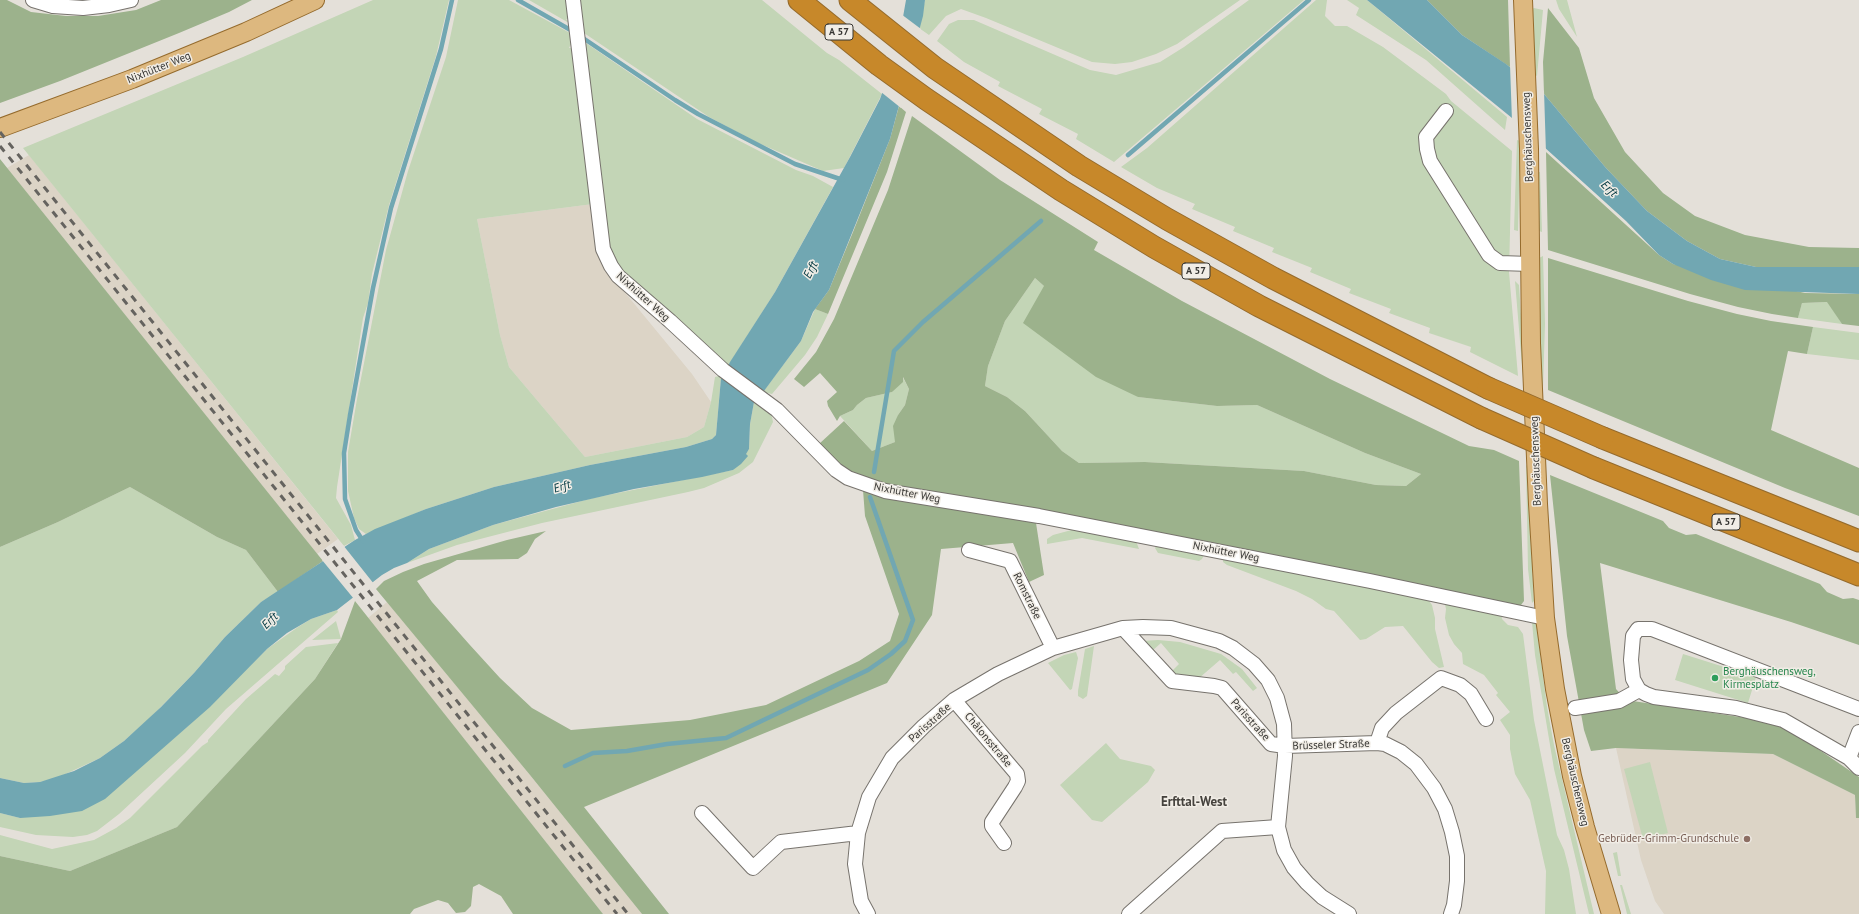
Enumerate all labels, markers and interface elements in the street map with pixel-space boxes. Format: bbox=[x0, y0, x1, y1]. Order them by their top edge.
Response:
road number: A 57 bbox=[825, 24, 853, 40]
street label: Nixhütter Weg bbox=[125, 49, 193, 87]
street label: Berghäuschensweg bbox=[1520, 92, 1536, 182]
water label: Erft bbox=[1598, 178, 1620, 200]
water label: Erft bbox=[801, 259, 821, 281]
road number: A 57 bbox=[1182, 263, 1210, 279]
street label: Nixhütter Weg bbox=[613, 269, 673, 325]
street label: Berghäuschensweg bbox=[1528, 416, 1544, 506]
water label: Erft bbox=[552, 478, 572, 496]
street label: Nixhütter Weg bbox=[873, 480, 941, 506]
road number: A 57 bbox=[1712, 514, 1740, 530]
street label: Nixhütter Weg bbox=[1192, 539, 1260, 565]
street label: Romstraße bbox=[1010, 570, 1044, 622]
water label: Erft bbox=[259, 610, 281, 632]
place label: Berghäuschensweg, Kirmesplatz bbox=[1723, 665, 1816, 691]
marker: Berghäuschensweg, Kirmesplatz bbox=[1710, 673, 1720, 683]
street label: Parisstraße bbox=[1228, 696, 1272, 744]
street label: Parisstraße bbox=[906, 701, 954, 745]
street label: Châlonsstraße bbox=[961, 710, 1015, 770]
street label: Brüsseler Straße bbox=[1292, 737, 1370, 753]
street label: Berghäuschensweg bbox=[1558, 737, 1592, 827]
district label: Erfttal-West bbox=[1161, 794, 1227, 810]
place label: Gebrüder-Grimm-Grundschule bbox=[1598, 832, 1739, 846]
marker: Gebrüder-Grimm-Grundschule bbox=[1742, 834, 1752, 844]

